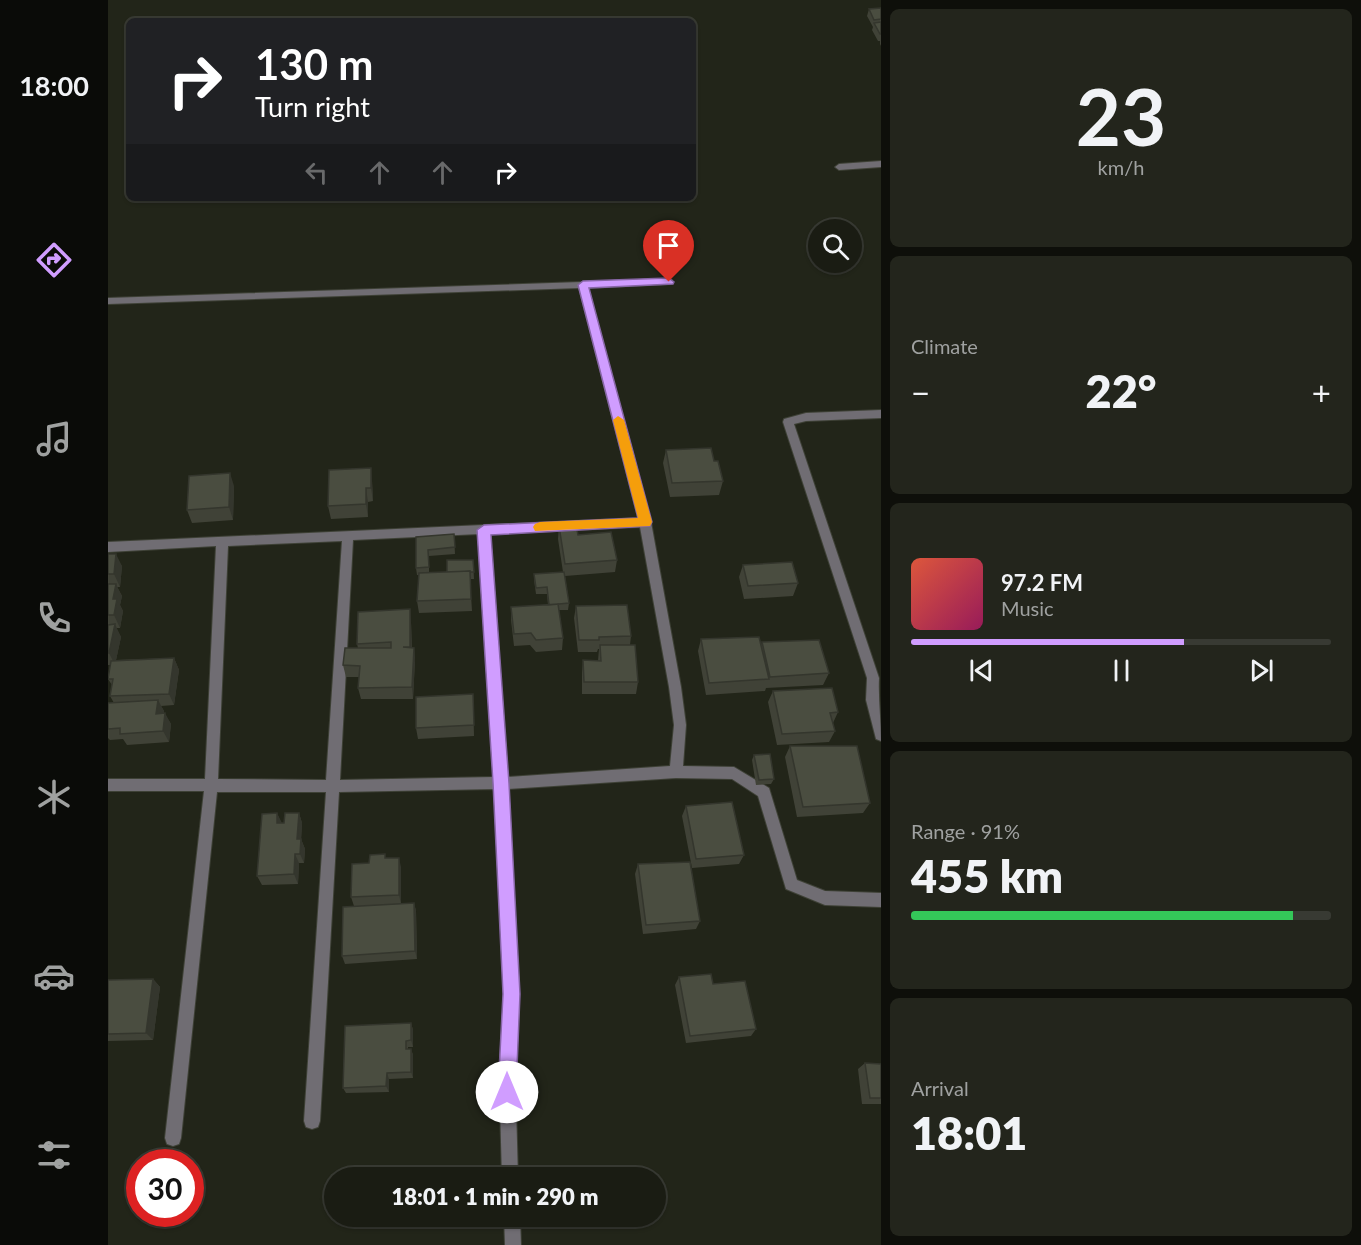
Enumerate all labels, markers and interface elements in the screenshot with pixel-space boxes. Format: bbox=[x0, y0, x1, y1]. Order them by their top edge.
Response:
text: 130 m bbox=[255, 39, 373, 89]
icon: right bbox=[156, 42, 234, 120]
text: 18:00 bbox=[19, 69, 89, 102]
text: 23 bbox=[1076, 69, 1166, 163]
text: Turn right bbox=[255, 90, 370, 123]
text: km/h bbox=[1098, 155, 1144, 179]
icon: left bbox=[300, 156, 333, 189]
icon: ahead bbox=[363, 156, 396, 189]
icon: ahead bbox=[426, 156, 459, 189]
icon: right bbox=[489, 156, 522, 189]
map controls bbox=[808, 219, 862, 273]
button: search bbox=[808, 219, 862, 273]
pin bbox=[643, 220, 694, 282]
icon: arrive bbox=[652, 229, 685, 262]
icon: directions bbox=[33, 239, 75, 281]
text: Climate bbox=[911, 334, 978, 358]
text: 22° bbox=[1086, 364, 1156, 418]
text: − bbox=[911, 372, 930, 412]
text: + bbox=[1312, 372, 1331, 412]
icon: music bbox=[33, 418, 75, 460]
text: 97.2 FM bbox=[1001, 569, 1083, 596]
text: Music bbox=[1001, 596, 1054, 620]
icon: phone bbox=[33, 597, 75, 639]
icon: previous bbox=[965, 654, 998, 687]
icon: pause bbox=[1105, 654, 1138, 687]
icon: next bbox=[1245, 654, 1278, 687]
icon: climate bbox=[33, 776, 75, 818]
text: Range · 91% bbox=[911, 819, 1020, 843]
text: 455 km bbox=[911, 849, 1063, 903]
icon: car bbox=[33, 955, 75, 997]
position arrow bbox=[475, 1060, 539, 1124]
text: Arrival bbox=[911, 1076, 969, 1100]
text: 18:01 bbox=[911, 1106, 1027, 1160]
icon: filters bbox=[33, 1134, 75, 1176]
speed limit sign: 30 bbox=[126, 1149, 204, 1227]
text: 18:01 · 1 min · 290 m bbox=[392, 1183, 598, 1210]

